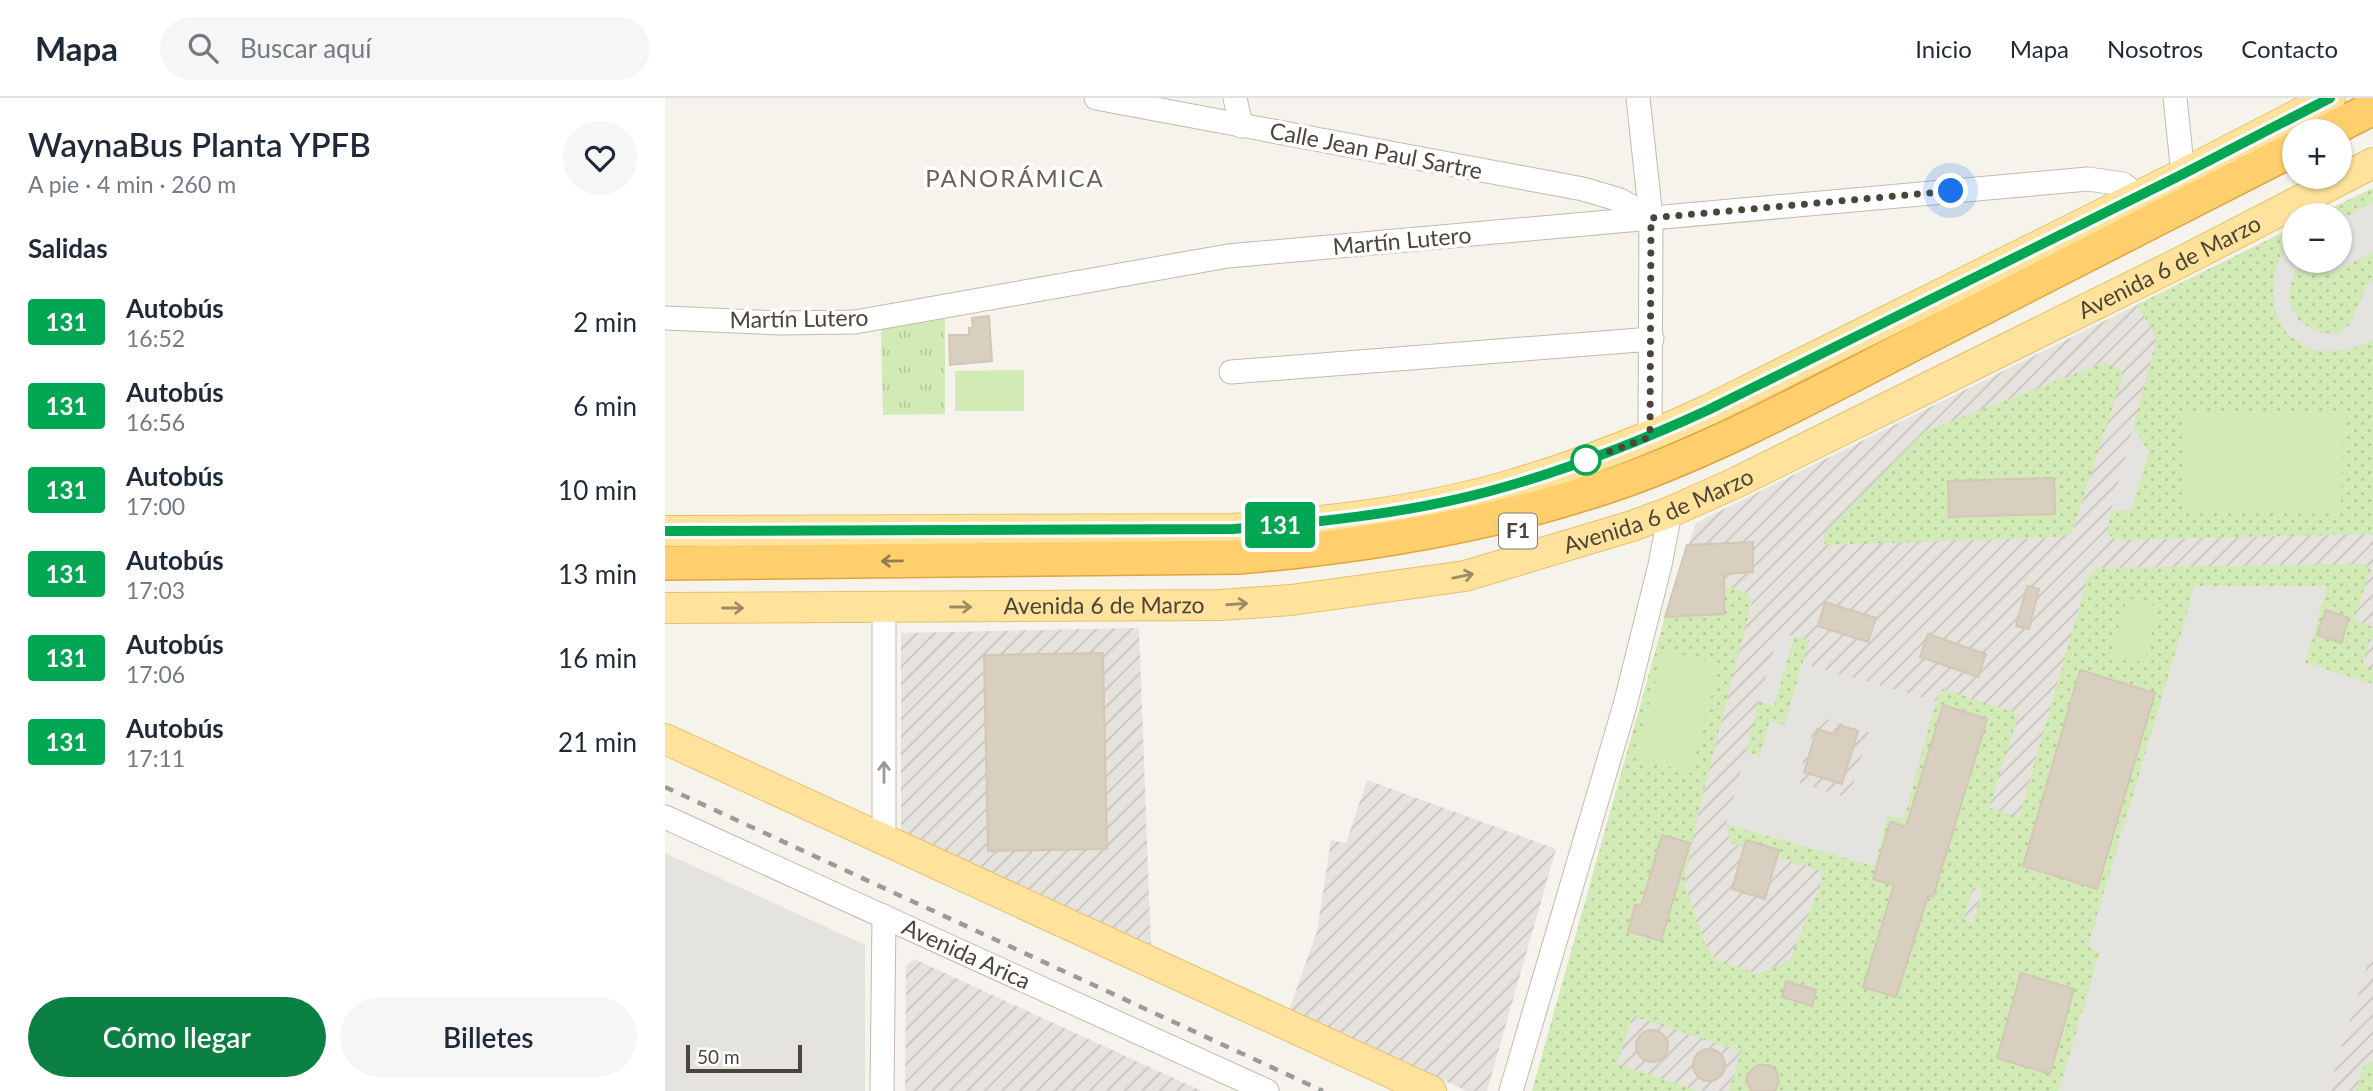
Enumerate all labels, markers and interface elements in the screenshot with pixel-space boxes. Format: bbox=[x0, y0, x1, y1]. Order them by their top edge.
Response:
search box bbox=[160, 17, 650, 80]
text: Mapa bbox=[35, 28, 118, 68]
icon: search bbox=[184, 29, 222, 67]
text: Buscar aquí bbox=[240, 32, 371, 64]
text: Inicio bbox=[1915, 34, 1972, 63]
text: Mapa bbox=[2010, 34, 2069, 63]
text: Nosotros bbox=[2107, 34, 2203, 63]
text: Contacto bbox=[2241, 34, 2338, 63]
street label: Calle Jean Paul Sartre bbox=[1267, 116, 1485, 184]
map controls bbox=[2282, 119, 2352, 273]
button: + bbox=[2282, 119, 2352, 189]
button: heart bbox=[563, 121, 637, 195]
text: WaynaBus Planta YPFB bbox=[28, 124, 371, 164]
district label: PANORÁMICA bbox=[925, 163, 1105, 192]
text: A pie · 4 min · 260 m bbox=[28, 170, 236, 198]
your location bbox=[1933, 173, 1968, 208]
button: − bbox=[2282, 203, 2352, 273]
street label: Avenida 6 de Marzo bbox=[2073, 208, 2265, 324]
street label: Martín Lutero bbox=[1331, 220, 1472, 260]
text: Salidas bbox=[28, 232, 108, 264]
text: Autobús bbox=[126, 292, 224, 324]
street label: Martín Lutero bbox=[729, 303, 869, 333]
text: 2 min bbox=[573, 306, 637, 338]
text: 131 bbox=[46, 307, 87, 336]
text: 16:52 bbox=[126, 324, 185, 352]
text: Autobús bbox=[126, 376, 224, 408]
text: 6 min bbox=[573, 390, 637, 422]
text: 131 bbox=[46, 391, 87, 420]
text: 16:56 bbox=[126, 408, 185, 436]
unlabelled marker bbox=[1571, 445, 1601, 475]
text: Autobús bbox=[126, 460, 224, 492]
street label: Avenida 6 de Marzo bbox=[1560, 461, 1758, 559]
text: 10 min bbox=[558, 474, 637, 506]
text: 131 bbox=[46, 475, 87, 504]
text: 17:00 bbox=[126, 492, 185, 520]
line badge: 131 bbox=[1240, 502, 1320, 548]
text: 131 bbox=[1259, 510, 1301, 539]
road number: F1 bbox=[1499, 514, 1537, 548]
text: Autobús bbox=[126, 544, 224, 576]
one-way arrow bbox=[880, 554, 903, 568]
text: 13 min bbox=[558, 558, 637, 590]
text: 131 bbox=[46, 559, 87, 588]
one-way arrow bbox=[1451, 568, 1474, 582]
text: 17:03 bbox=[126, 576, 185, 604]
street label: Avenida 6 de Marzo bbox=[1003, 590, 1205, 619]
one-way arrow bbox=[1225, 597, 1248, 610]
one-way arrow bbox=[949, 600, 972, 614]
one-way arrow bbox=[721, 601, 744, 615]
text: Autobús bbox=[126, 628, 224, 660]
text: 16 min bbox=[558, 642, 637, 674]
text: 131 bbox=[46, 643, 87, 672]
text: 17:06 bbox=[126, 660, 185, 688]
text: Autobús bbox=[126, 712, 224, 744]
text: 21 min bbox=[558, 726, 637, 758]
text: 131 bbox=[46, 727, 87, 756]
text: 17:11 bbox=[126, 744, 185, 772]
one-way arrow bbox=[877, 760, 891, 783]
street label: Avenida Arica bbox=[898, 912, 1035, 995]
button: Cómo llegar bbox=[28, 997, 326, 1077]
button: Billetes bbox=[340, 997, 637, 1077]
scale bar bbox=[686, 1042, 801, 1074]
text: 50 m bbox=[697, 1045, 740, 1068]

